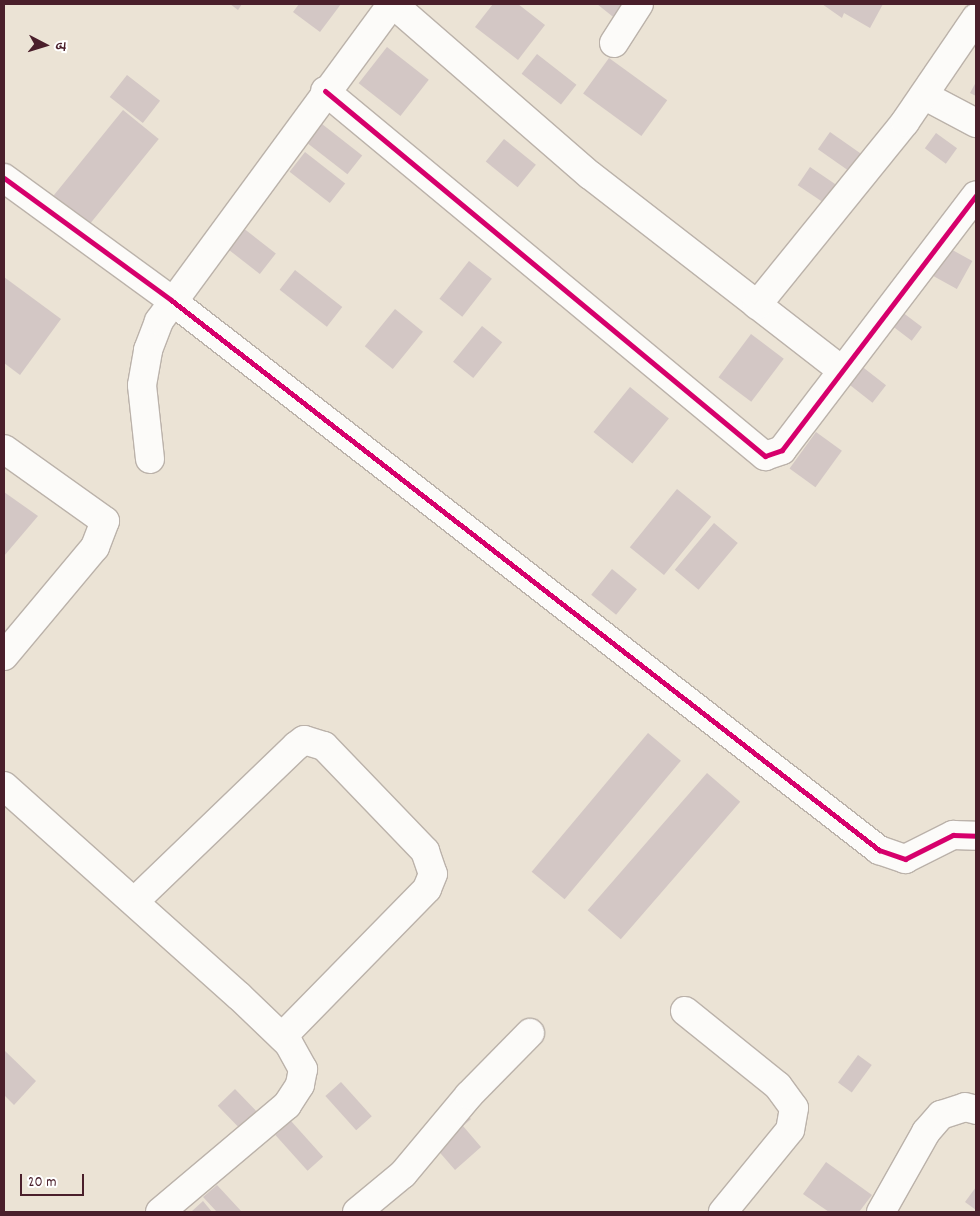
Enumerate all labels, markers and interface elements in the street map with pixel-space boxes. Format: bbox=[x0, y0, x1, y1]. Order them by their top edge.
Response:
north arrow bbox=[20, 20, 70, 70]
text: उ bbox=[50, 41, 70, 51]
scale bar bbox=[22, 1164, 86, 1196]
text: 20 m bbox=[28, 1172, 56, 1194]

